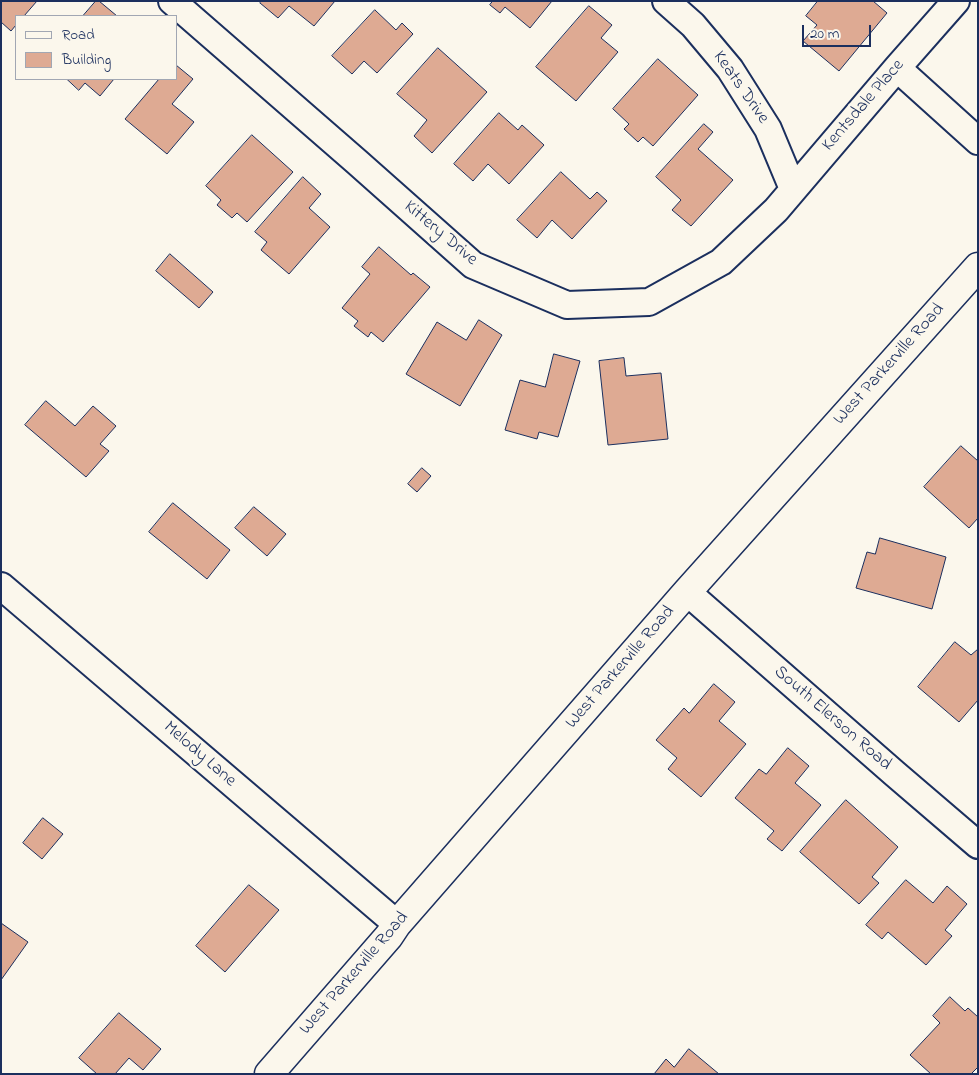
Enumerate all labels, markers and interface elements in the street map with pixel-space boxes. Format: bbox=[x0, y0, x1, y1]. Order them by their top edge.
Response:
legend bbox=[15, 15, 178, 80]
scale bar bbox=[804, 15, 873, 47]
text: 20 m bbox=[810, 23, 839, 45]
text: Road bbox=[62, 24, 95, 46]
street label: Keats Drive bbox=[707, 47, 773, 129]
text: Building bbox=[62, 49, 111, 71]
street label: Kentsdale Place bbox=[818, 56, 910, 156]
street label: Kittery Drive bbox=[399, 197, 481, 271]
street label: West Parkerville Road bbox=[830, 300, 950, 430]
street label: West Parkerville Road bbox=[562, 602, 680, 734]
street label: South Elerson Road bbox=[769, 662, 895, 776]
street label: Melody Lane bbox=[158, 718, 240, 792]
street label: West Parkerville Road bbox=[296, 908, 414, 1040]

